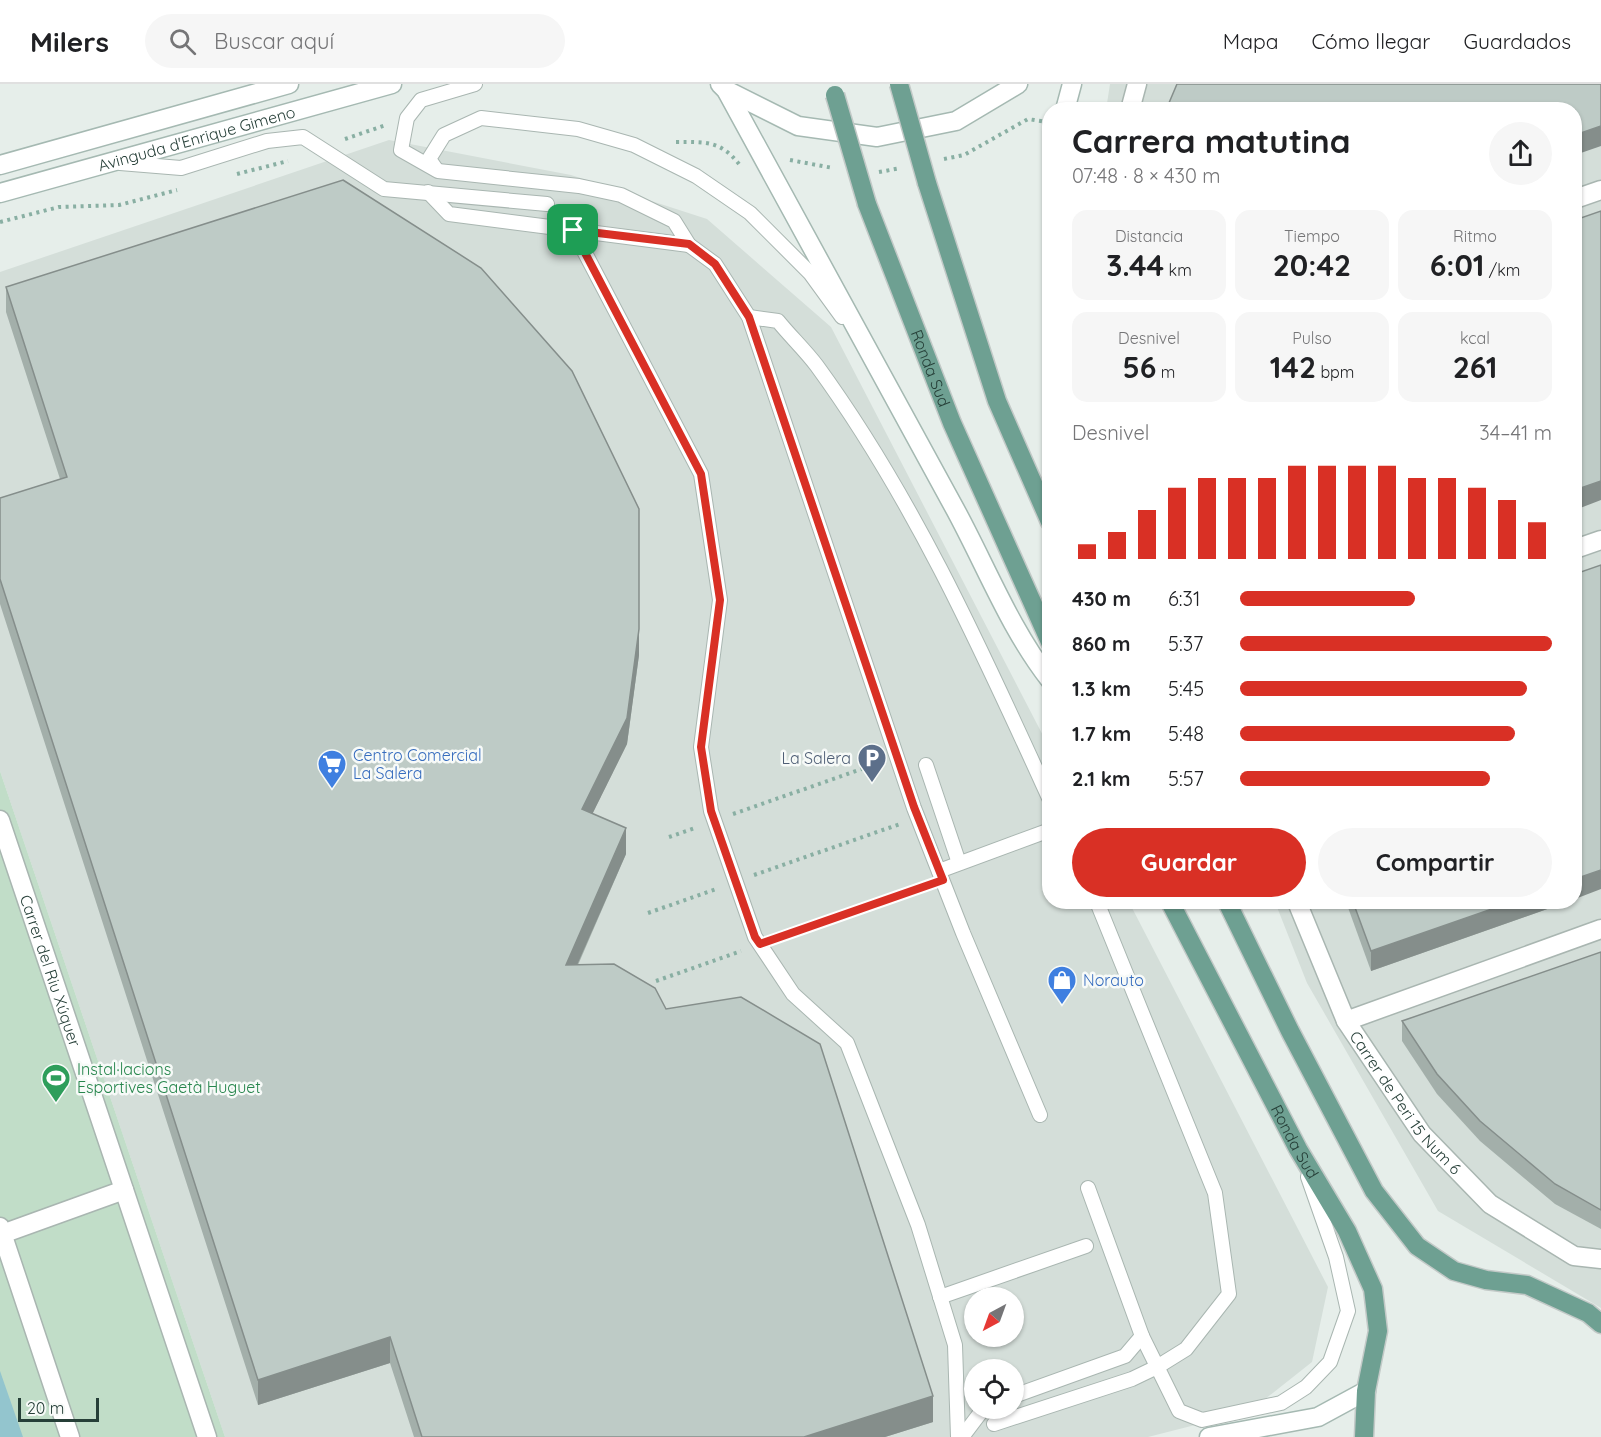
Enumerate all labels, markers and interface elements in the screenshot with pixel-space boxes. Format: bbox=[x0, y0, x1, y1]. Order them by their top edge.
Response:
search box bbox=[145, 14, 565, 68]
text: Milers bbox=[30, 24, 109, 59]
icon: search bbox=[166, 25, 199, 58]
text: Buscar aquí bbox=[214, 27, 334, 55]
text: Mapa bbox=[1223, 28, 1278, 54]
text: Cómo llegar bbox=[1311, 28, 1430, 54]
text: Guardados bbox=[1463, 28, 1571, 54]
street label: Avinguda d'Enrique Gimeno bbox=[96, 101, 297, 175]
text: Carrera matutina bbox=[1072, 120, 1350, 161]
button: share bbox=[1489, 122, 1552, 185]
text: 07:48 · 8 × 430 m bbox=[1072, 163, 1221, 188]
pin bbox=[547, 204, 598, 255]
icon: arrive bbox=[556, 213, 589, 246]
text: Distancia bbox=[1115, 226, 1183, 246]
text: Tiempo bbox=[1284, 226, 1340, 246]
text: Ritmo bbox=[1453, 226, 1497, 246]
text: 3.44 bbox=[1106, 246, 1164, 284]
text: 20:42 bbox=[1273, 246, 1351, 284]
text: 6:01 bbox=[1430, 246, 1485, 284]
text: km bbox=[1164, 260, 1192, 280]
text: /km bbox=[1485, 260, 1520, 280]
street label: Ronda Sud bbox=[907, 327, 955, 410]
text: Desnivel bbox=[1118, 328, 1180, 348]
text: Pulso bbox=[1292, 328, 1332, 348]
text: kcal bbox=[1460, 328, 1490, 348]
text: 56 bbox=[1123, 348, 1156, 386]
text: 142 bbox=[1270, 348, 1316, 386]
text: 261 bbox=[1453, 348, 1497, 386]
text: m bbox=[1156, 362, 1175, 382]
text: bpm bbox=[1316, 362, 1354, 382]
text: Desnivel bbox=[1072, 420, 1149, 445]
text: 34–41 m bbox=[1479, 420, 1552, 445]
text: 430 m bbox=[1072, 586, 1131, 611]
text: 6:31 bbox=[1168, 586, 1200, 611]
text: 860 m bbox=[1072, 631, 1130, 656]
text: 5:37 bbox=[1168, 631, 1203, 656]
text: 1.3 km bbox=[1072, 676, 1131, 701]
text: 5:45 bbox=[1168, 676, 1204, 701]
text: 1.7 km bbox=[1072, 721, 1131, 746]
text: 5:48 bbox=[1168, 721, 1204, 746]
parking icon: La Salera bbox=[856, 742, 888, 784]
place label: Centro Comercial La Salera bbox=[353, 745, 482, 783]
supermarket icon: Centro Comercial La Salera bbox=[316, 748, 348, 790]
place label: La Salera bbox=[782, 748, 851, 768]
text: 2.1 km bbox=[1072, 766, 1131, 791]
text: 5:57 bbox=[1168, 766, 1204, 791]
button: Guardar bbox=[1072, 828, 1306, 897]
button: Compartir bbox=[1318, 828, 1552, 897]
street label: Carrer del Riu Xúquer bbox=[16, 892, 85, 1049]
shop icon: Norauto bbox=[1046, 964, 1078, 1006]
place label: Norauto bbox=[1083, 970, 1144, 990]
street label: Carrer de Peri 15 Num 6 bbox=[1346, 1027, 1466, 1179]
place label: Instal·lacions Esportives Gaetà Huguet bbox=[77, 1059, 261, 1097]
sports icon: Instal·lacions Esportives Gaetà Huguet bbox=[40, 1062, 72, 1104]
street label: Ronda Sud bbox=[1267, 1101, 1323, 1182]
north arrow bbox=[964, 1287, 1024, 1347]
map controls bbox=[964, 1287, 1024, 1419]
button: locate bbox=[964, 1359, 1024, 1419]
scale bar bbox=[18, 1395, 99, 1422]
text: 20 m bbox=[27, 1398, 64, 1418]

